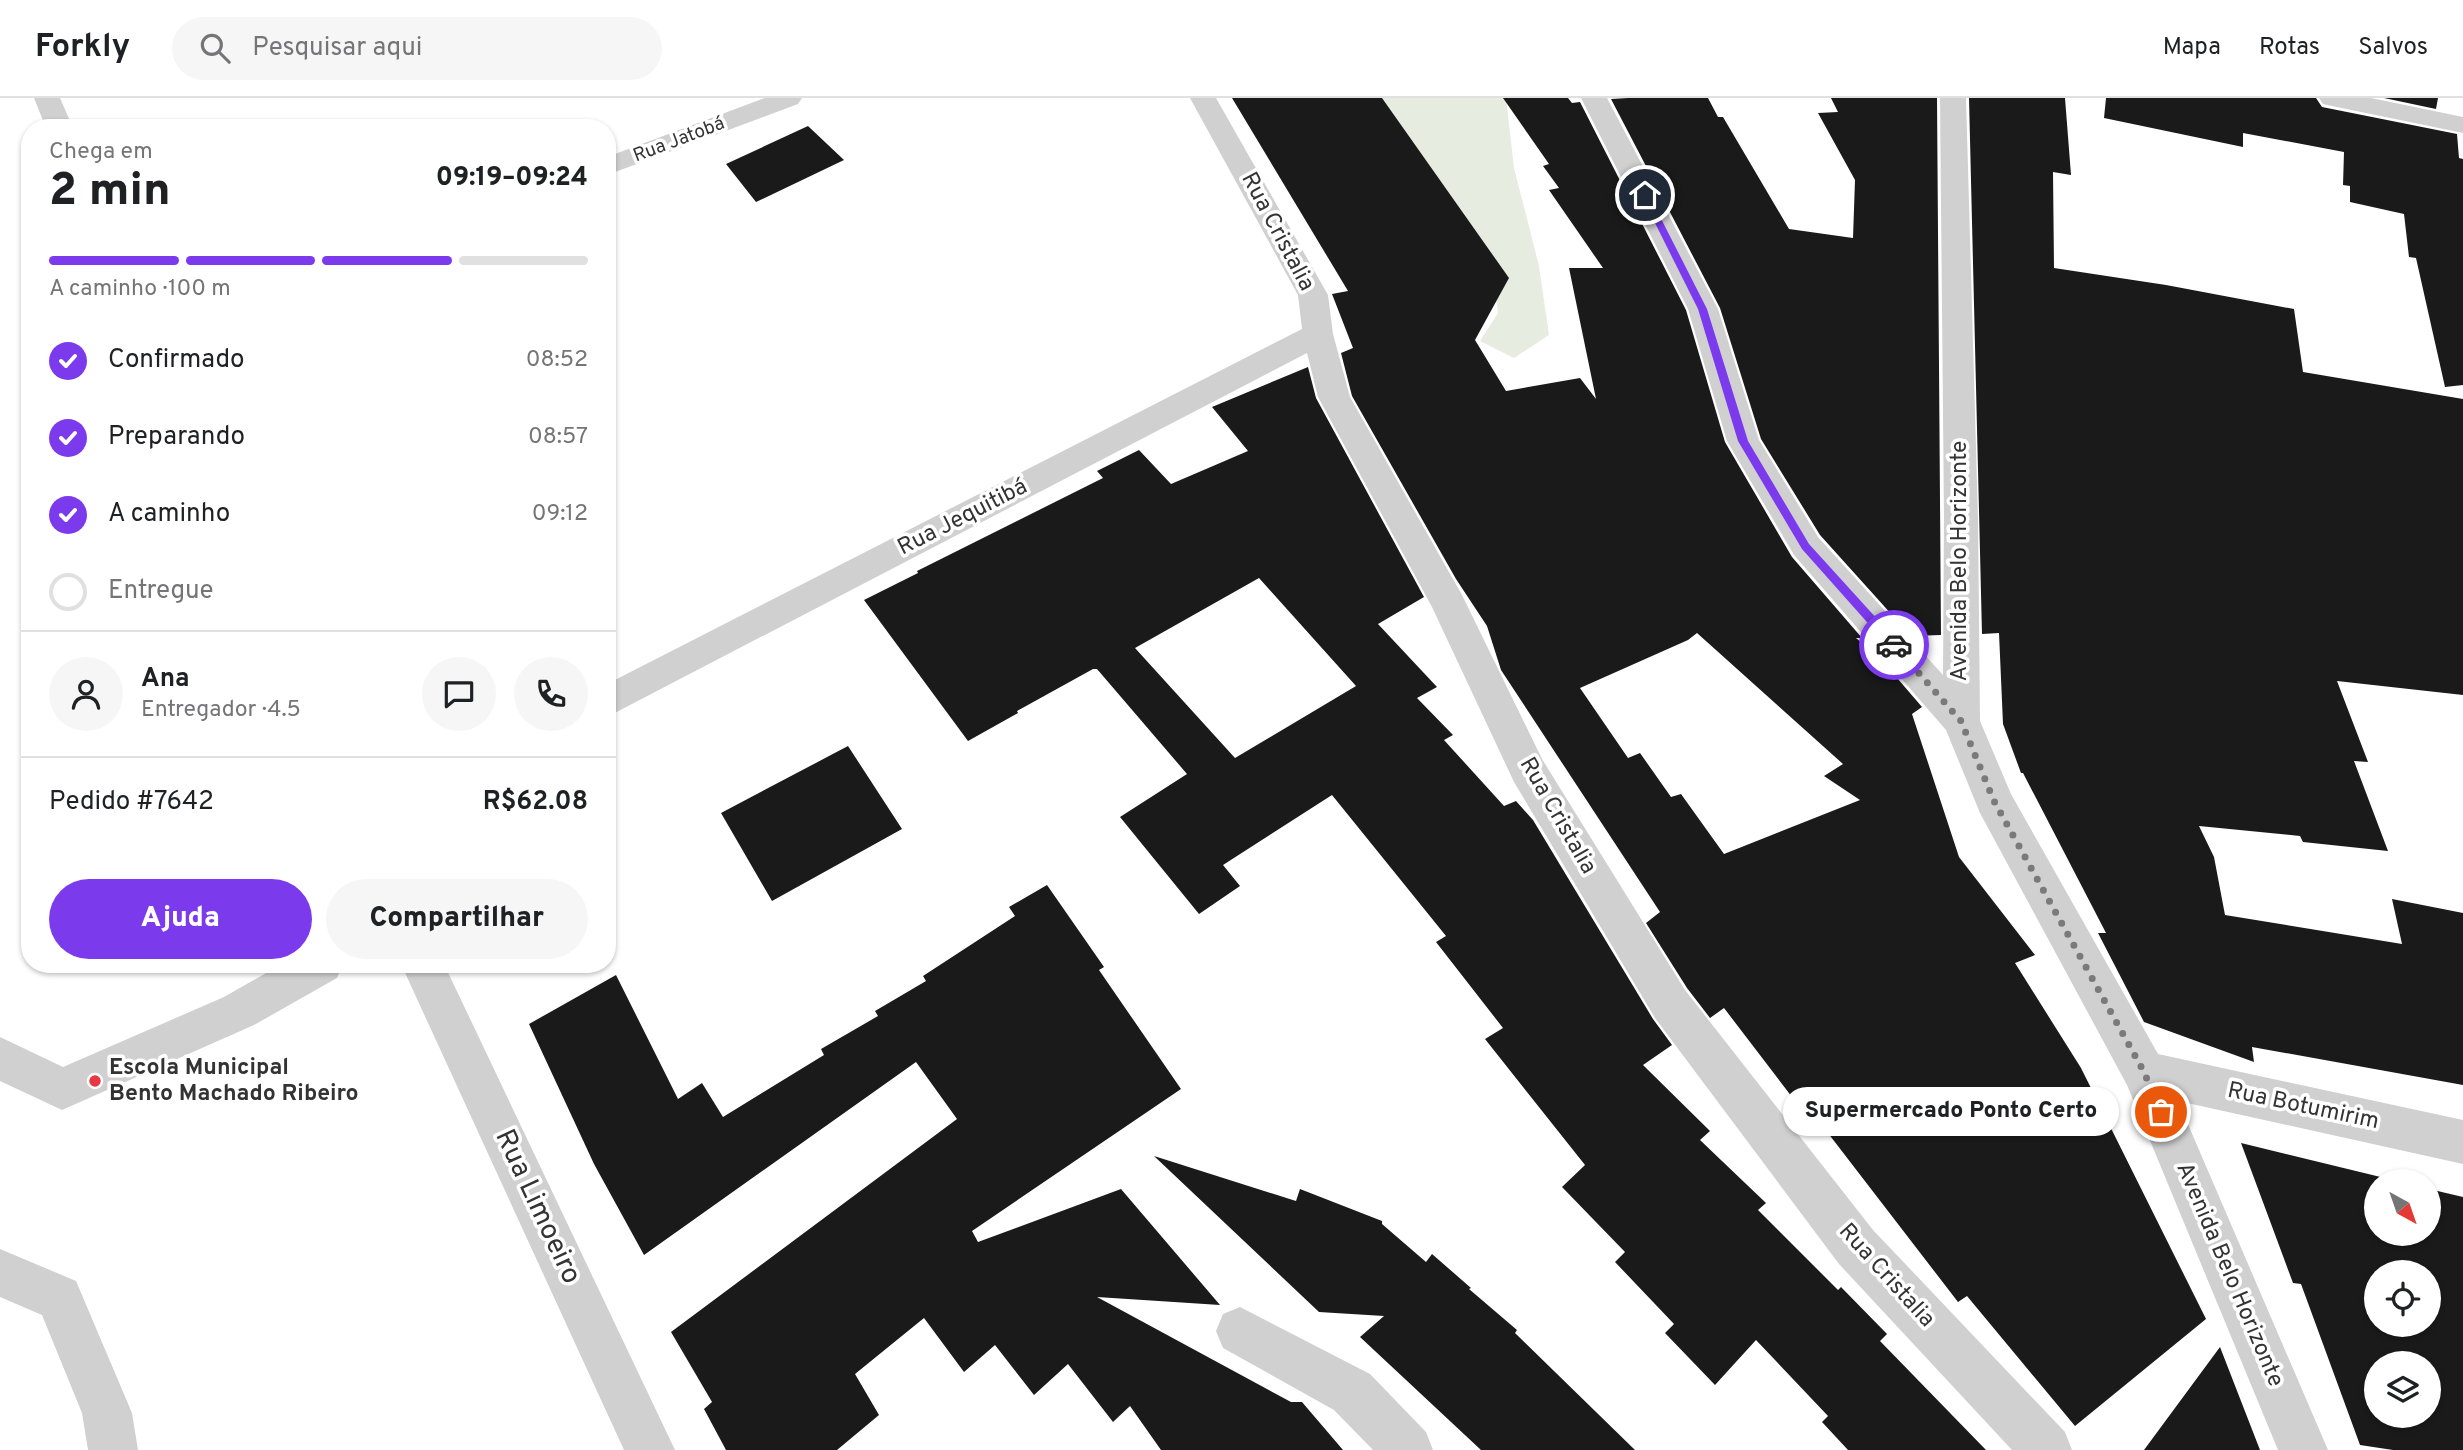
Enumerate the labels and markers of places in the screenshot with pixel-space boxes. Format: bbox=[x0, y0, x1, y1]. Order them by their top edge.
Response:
pin bbox=[1615, 165, 1675, 225]
place label: Escola Municipal Bento Machado Ribeiro bbox=[109, 1054, 359, 1109]
marker: Escola Municipal Bento Machado Ribeiro bbox=[87, 1073, 103, 1089]
pin bbox=[2131, 1082, 2191, 1142]
callout: Supermercado Ponto Certo bbox=[1783, 1088, 2119, 1136]

